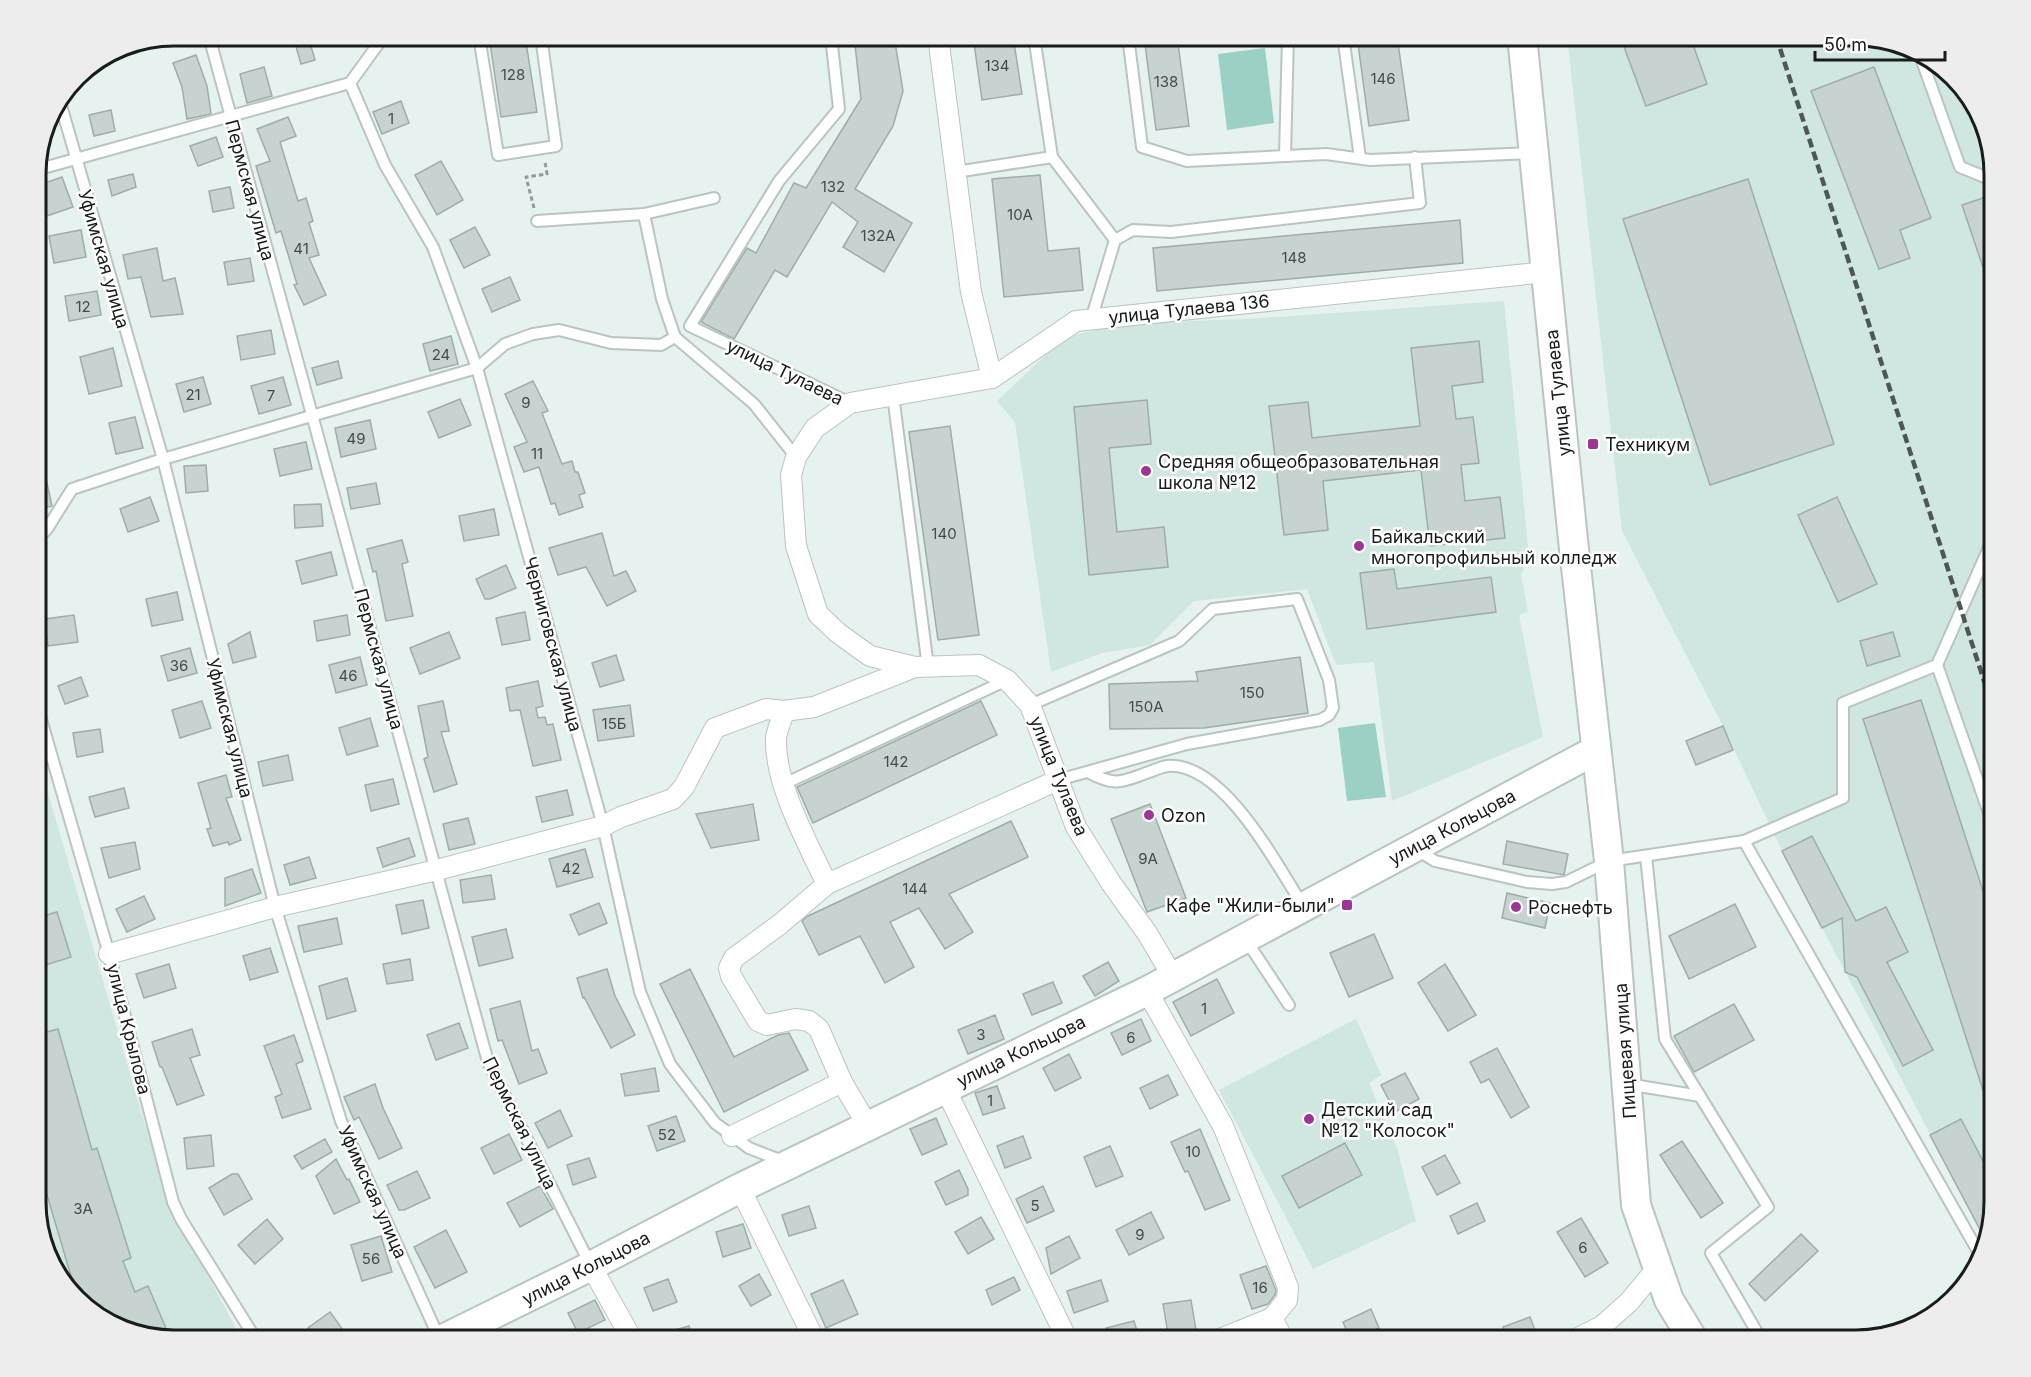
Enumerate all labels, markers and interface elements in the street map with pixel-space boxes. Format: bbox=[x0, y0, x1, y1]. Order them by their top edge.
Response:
scale bar bbox=[1815, 24, 1946, 62]
text: 50 m bbox=[1824, 34, 1867, 55]
house number: 134 bbox=[984, 56, 1010, 75]
house number: 128 bbox=[501, 65, 525, 84]
house number: 146 bbox=[1370, 69, 1396, 88]
house number: 138 bbox=[1154, 72, 1178, 91]
house number: 1 bbox=[388, 109, 394, 128]
street label: Пермская улица bbox=[221, 117, 279, 263]
house number: 132 bbox=[821, 177, 845, 196]
street label: Уфимская улица bbox=[74, 187, 134, 331]
house number: 10А bbox=[1007, 205, 1033, 224]
house number: 132А bbox=[861, 226, 895, 245]
house number: 41 bbox=[293, 239, 309, 258]
house number: 148 bbox=[1281, 248, 1307, 267]
street label: улица Тулаева 136 bbox=[1107, 290, 1271, 328]
house number: 12 bbox=[75, 297, 91, 316]
street label: улица Тулаева bbox=[1541, 329, 1575, 457]
street label: улица Тулаева bbox=[723, 335, 847, 409]
house number: 24 bbox=[432, 345, 450, 364]
house number: 21 bbox=[185, 385, 201, 404]
house number: 7 bbox=[267, 386, 275, 405]
house number: 9 bbox=[521, 393, 531, 412]
house number: 49 bbox=[347, 429, 366, 448]
place label: Техникум bbox=[1605, 434, 1690, 455]
marker: Техникум bbox=[1586, 437, 1600, 451]
house number: 11 bbox=[531, 444, 543, 463]
place label: Средняя общеобразовательная школа №12 bbox=[1158, 451, 1439, 493]
marker: Средняя общеобразовательная школа №12 bbox=[1139, 464, 1153, 478]
house number: 140 bbox=[931, 524, 957, 543]
place label: Байкальский многопрофильный колледж bbox=[1371, 526, 1617, 568]
marker: Байкальский многопрофильный колледж bbox=[1352, 539, 1366, 553]
street label: Черниговская улица bbox=[520, 554, 586, 734]
street label: Пермская улица bbox=[350, 586, 408, 732]
house number: 36 bbox=[170, 656, 188, 675]
street label: Уфимская улица bbox=[202, 656, 258, 800]
house number: 46 bbox=[339, 666, 358, 685]
house number: 150 bbox=[1240, 683, 1264, 702]
house number: 150А bbox=[1128, 697, 1164, 716]
street label: улица Тулаева bbox=[1025, 713, 1093, 839]
house number: 15Б bbox=[602, 714, 626, 733]
house number: 142 bbox=[884, 752, 908, 771]
street label: улица Кольцова bbox=[1385, 785, 1519, 869]
place label: Ozon bbox=[1161, 805, 1206, 826]
marker: Ozon bbox=[1142, 808, 1156, 822]
house number: 9А bbox=[1138, 849, 1158, 868]
house number: 42 bbox=[562, 859, 580, 878]
house number: 144 bbox=[902, 879, 928, 898]
place label: Кафе "Жили-были" bbox=[1166, 895, 1335, 916]
place label: Роснефть bbox=[1528, 897, 1613, 918]
marker: Кафе "Жили-были" bbox=[1340, 898, 1354, 912]
marker: Роснефть bbox=[1509, 900, 1523, 914]
street label: улица Крылова bbox=[103, 961, 155, 1097]
street label: Пищевая улица bbox=[1610, 982, 1640, 1120]
house number: 1 bbox=[1201, 999, 1207, 1018]
street label: улица Кольцова bbox=[953, 1011, 1089, 1091]
house number: 3 bbox=[976, 1025, 986, 1044]
house number: 6 bbox=[1126, 1028, 1136, 1047]
street label: Пермская улица bbox=[479, 1053, 561, 1193]
house number: 1 bbox=[987, 1091, 993, 1110]
place label: Детский сад №12 "Колосок" bbox=[1321, 1099, 1455, 1141]
marker: Детский сад №12 "Колосок" bbox=[1302, 1112, 1316, 1126]
street label: Уфимская улица bbox=[334, 1122, 412, 1262]
house number: 52 bbox=[658, 1125, 676, 1144]
house number: 10 bbox=[1185, 1142, 1201, 1161]
house number: 5 bbox=[1030, 1196, 1040, 1215]
house number: 3А bbox=[73, 1199, 93, 1218]
house number: 9 bbox=[1135, 1225, 1145, 1244]
street label: улица Кольцова bbox=[519, 1227, 653, 1309]
house number: 6 bbox=[1578, 1238, 1588, 1257]
house number: 56 bbox=[362, 1249, 380, 1268]
house number: 16 bbox=[1252, 1278, 1268, 1297]

